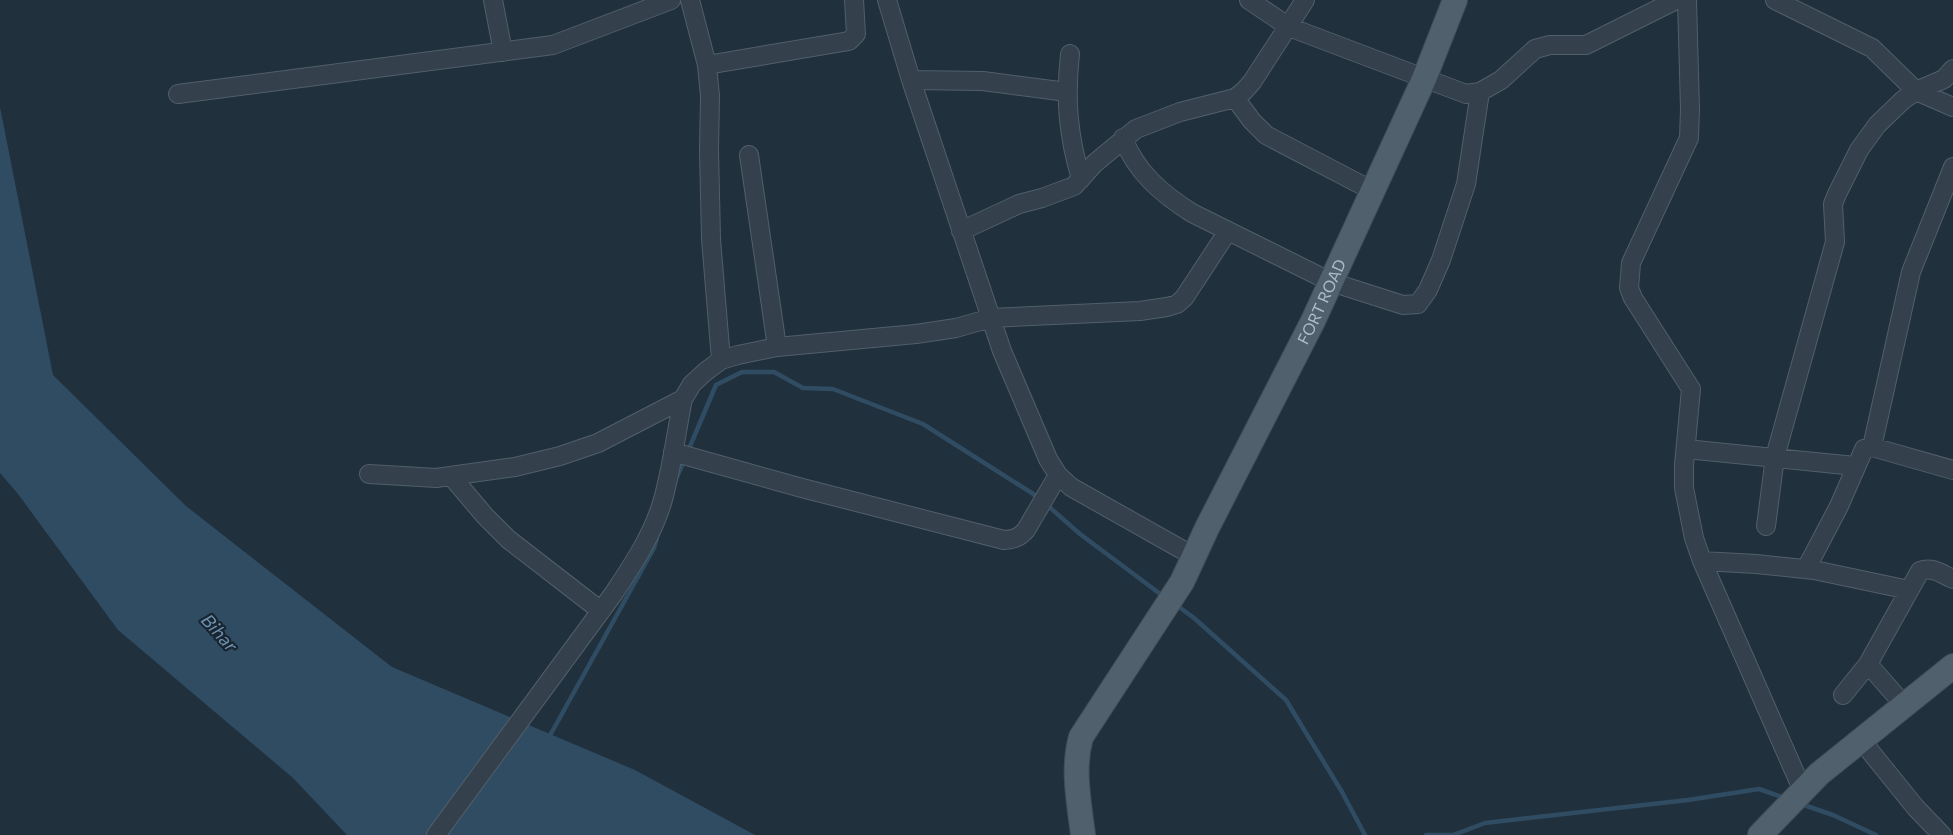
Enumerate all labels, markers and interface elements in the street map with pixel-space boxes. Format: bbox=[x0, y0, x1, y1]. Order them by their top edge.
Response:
street label: FORT ROAD bbox=[1293, 256, 1349, 347]
water label: Bihar bbox=[197, 609, 243, 656]

